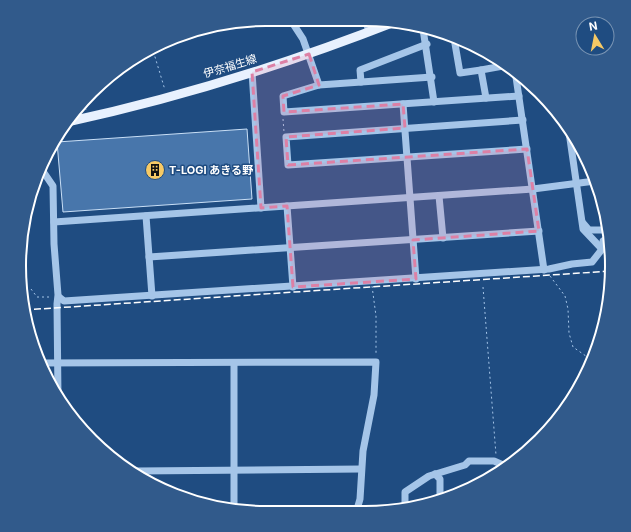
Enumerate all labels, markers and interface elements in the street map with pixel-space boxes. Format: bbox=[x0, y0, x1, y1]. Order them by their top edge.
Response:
north arrow bbox=[575, 16, 615, 56]
text: N bbox=[588, 19, 599, 34]
street label: 伊奈福生線 bbox=[202, 51, 258, 81]
building icon: T-LOGI あきる野 bbox=[144, 159, 166, 181]
place label: T-LOGI あきる野 bbox=[169, 163, 254, 177]

